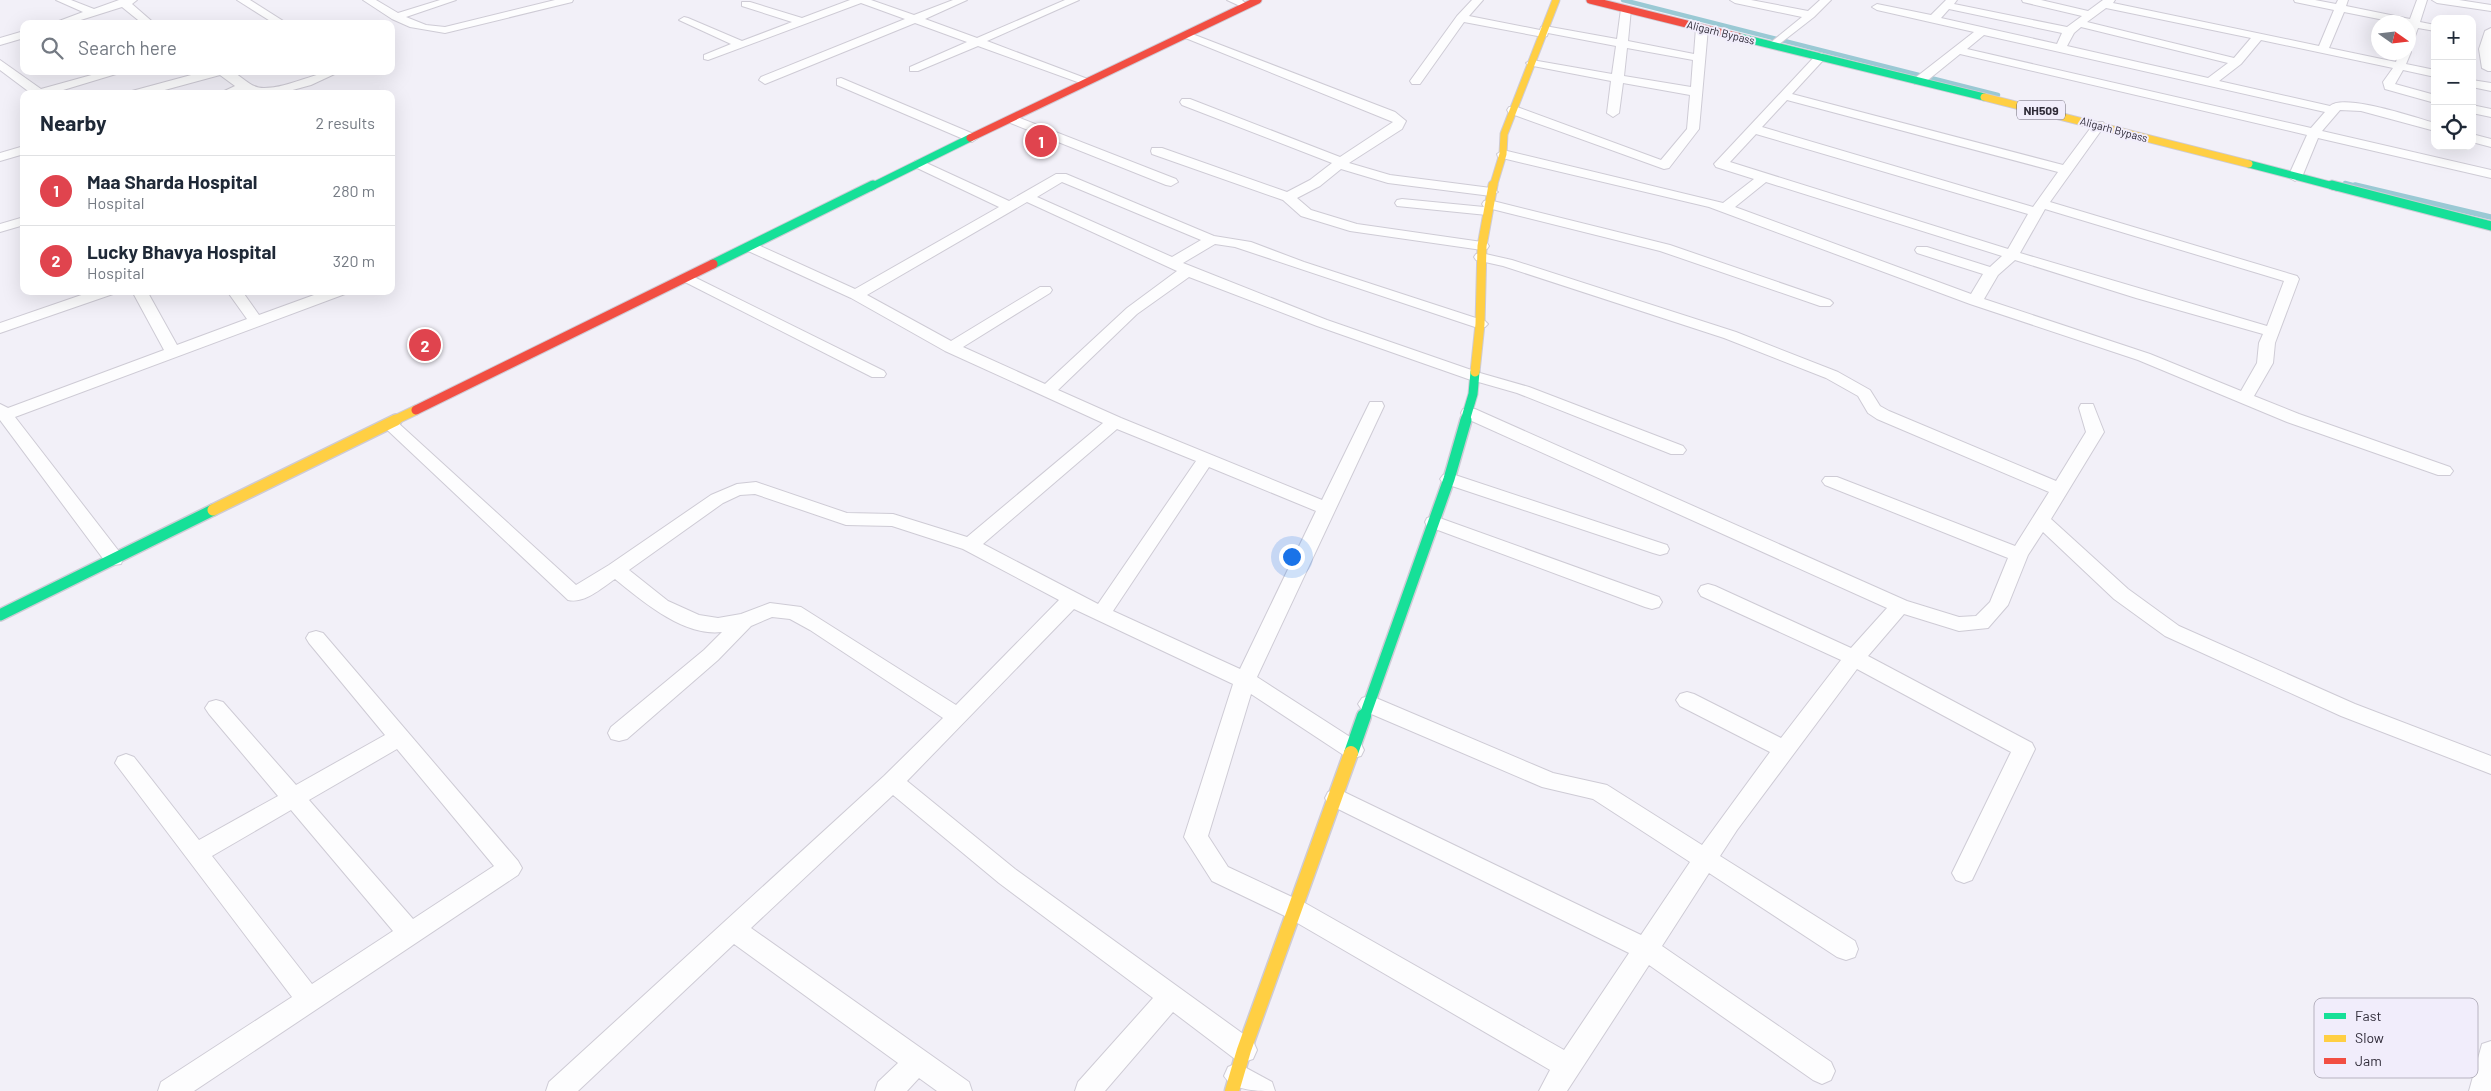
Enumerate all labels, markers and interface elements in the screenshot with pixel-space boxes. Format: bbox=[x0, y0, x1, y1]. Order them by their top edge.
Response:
north arrow bbox=[2371, 15, 2416, 60]
map controls bbox=[2431, 15, 2476, 150]
button: + bbox=[2431, 15, 2476, 60]
street label: Aligarh Bypass bbox=[1686, 17, 1756, 47]
search box bbox=[20, 20, 395, 75]
icon: search bbox=[38, 34, 66, 62]
text: Search here bbox=[78, 36, 177, 59]
button: − bbox=[2431, 60, 2476, 105]
road number: NH509 bbox=[2017, 100, 2065, 120]
button: locate bbox=[2431, 105, 2476, 150]
text: Nearby bbox=[40, 110, 106, 135]
text: 2 results bbox=[316, 113, 375, 132]
street label: Aligarh Bypass bbox=[2079, 114, 2149, 144]
pin: 1 bbox=[1025, 122, 1057, 160]
text: Maa Sharda Hospital bbox=[87, 170, 257, 193]
text: 1 bbox=[53, 181, 59, 200]
text: 280 m bbox=[333, 181, 375, 200]
text: Hospital bbox=[87, 193, 144, 212]
text: Lucky Bhavya Hospital bbox=[87, 240, 276, 263]
text: 2 bbox=[52, 251, 60, 270]
text: 320 m bbox=[333, 251, 375, 270]
text: Hospital bbox=[87, 263, 144, 282]
pin: 2 bbox=[409, 326, 441, 364]
your location bbox=[1279, 544, 1305, 570]
legend bbox=[2314, 998, 2478, 1078]
text: Fast bbox=[2355, 1007, 2381, 1024]
text: Slow bbox=[2355, 1029, 2384, 1046]
text: Jam bbox=[2355, 1052, 2382, 1069]

